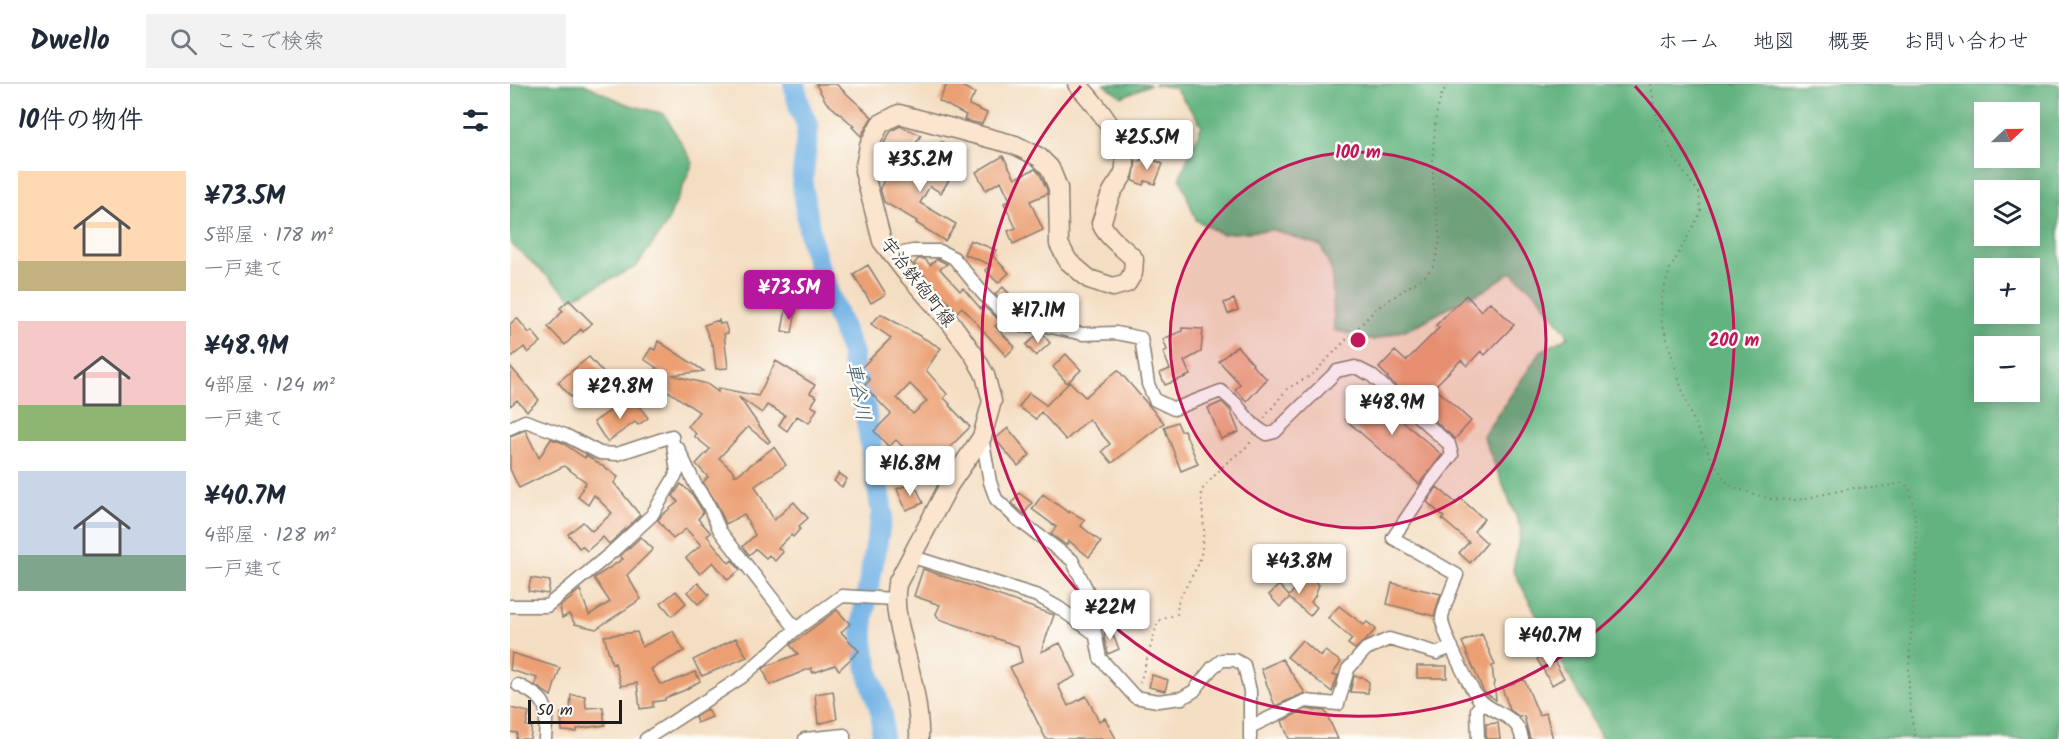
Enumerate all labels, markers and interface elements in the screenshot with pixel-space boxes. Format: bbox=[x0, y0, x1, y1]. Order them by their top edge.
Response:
search box bbox=[146, 14, 566, 68]
text: Dwello bbox=[30, 19, 110, 64]
icon: search bbox=[167, 25, 200, 58]
text: ここで検索 bbox=[215, 25, 325, 60]
text: ホーム bbox=[1658, 26, 1720, 59]
text: 地図 bbox=[1753, 26, 1795, 59]
text: 概要 bbox=[1828, 26, 1870, 59]
text: お問い合わせ bbox=[1903, 26, 2029, 59]
text: 10件の物件 bbox=[18, 100, 143, 142]
north arrow bbox=[1974, 102, 2040, 168]
map controls bbox=[1974, 102, 2040, 402]
icon: filters bbox=[459, 104, 492, 137]
pin: ¥25.5M bbox=[1098, 120, 1196, 171]
text: ¥25.5M bbox=[1115, 123, 1179, 155]
text: 100 m bbox=[1335, 139, 1381, 168]
pin: ¥35.2M bbox=[871, 142, 969, 193]
text: ¥35.2M bbox=[888, 145, 952, 177]
text: ¥73.5M bbox=[204, 176, 285, 218]
button: layers bbox=[1974, 180, 2040, 246]
icon: home bbox=[66, 195, 138, 267]
text: 5部屋 · 178 m² bbox=[204, 220, 333, 252]
street label: 宇治鉄砲町線 bbox=[872, 231, 961, 334]
text: 一戸建て bbox=[204, 254, 284, 286]
button: + bbox=[1974, 258, 2040, 324]
pin: ¥73.5M bbox=[740, 270, 838, 321]
text: ¥73.5M bbox=[758, 273, 820, 305]
pin: ¥17.1M bbox=[989, 293, 1087, 344]
text: ¥17.1M bbox=[1011, 296, 1065, 328]
text: ¥48.9M bbox=[204, 326, 288, 368]
text: 200 m bbox=[1709, 327, 1760, 356]
centre of rings bbox=[1348, 330, 1368, 350]
button: − bbox=[1974, 336, 2040, 402]
icon: home bbox=[66, 345, 138, 417]
water label: 車谷川 bbox=[836, 359, 878, 424]
pin: ¥29.8M bbox=[571, 369, 669, 420]
text: 4部屋 · 124 m² bbox=[204, 370, 335, 402]
text: ¥29.8M bbox=[587, 372, 653, 404]
pin: ¥48.9M bbox=[1343, 385, 1441, 436]
text: ¥48.9M bbox=[1360, 388, 1424, 420]
text: 一戸建て bbox=[204, 404, 284, 436]
pin: ¥16.8M bbox=[861, 446, 959, 497]
text: ¥16.8M bbox=[880, 449, 940, 481]
text: ¥40.7M bbox=[204, 476, 286, 518]
icon: home bbox=[66, 495, 138, 567]
text: 4部屋 · 128 m² bbox=[204, 520, 336, 552]
pin: ¥43.8M bbox=[1250, 544, 1348, 595]
text: ¥43.8M bbox=[1266, 547, 1332, 579]
text: 一戸建て bbox=[204, 554, 284, 586]
pin: ¥22M bbox=[1074, 590, 1146, 641]
text: ¥22M bbox=[1085, 593, 1135, 625]
pin: ¥40.7M bbox=[1501, 618, 1599, 669]
text: ¥40.7M bbox=[1519, 621, 1581, 653]
scale bar bbox=[528, 697, 622, 724]
text: 50 m bbox=[537, 698, 573, 723]

